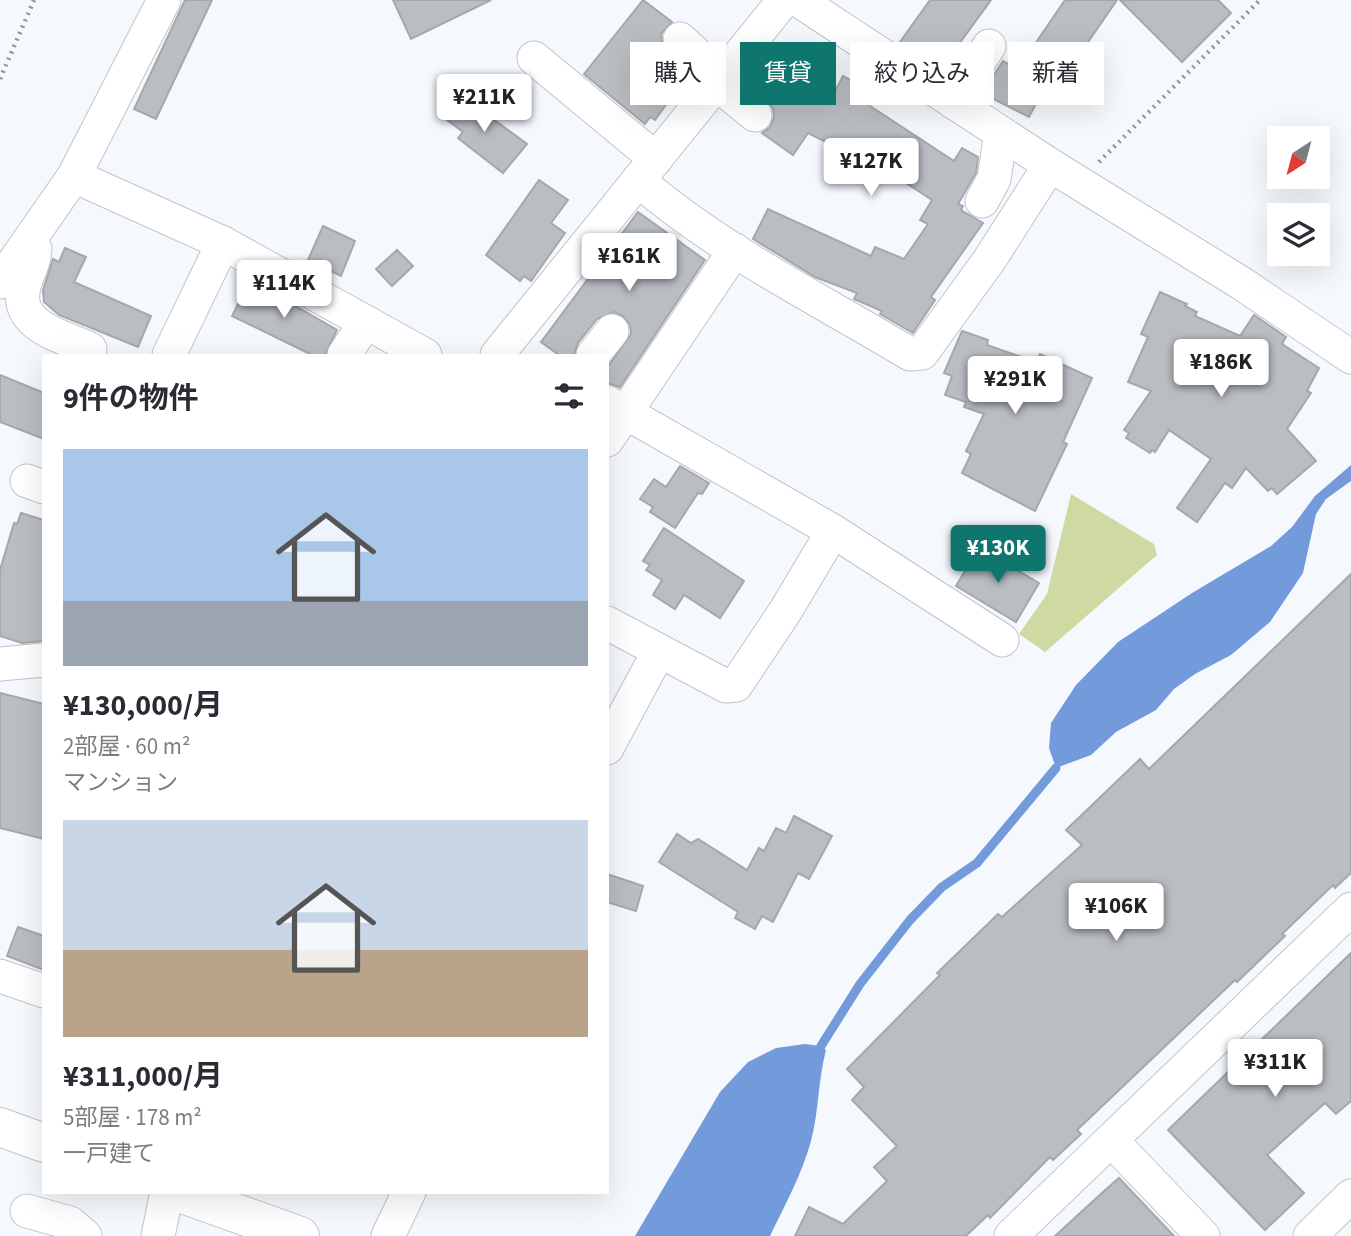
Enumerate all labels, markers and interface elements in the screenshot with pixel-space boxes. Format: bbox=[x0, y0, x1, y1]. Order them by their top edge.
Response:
chip: 購入 bbox=[630, 42, 726, 105]
chip: 賃貸 bbox=[740, 42, 836, 105]
chip: 絞り込み bbox=[850, 42, 994, 105]
chip: 新着 bbox=[1008, 42, 1104, 105]
pin: ¥211K bbox=[435, 74, 533, 134]
text: ¥211K bbox=[453, 80, 515, 113]
north arrow bbox=[1267, 126, 1330, 189]
map controls bbox=[1267, 126, 1330, 266]
pin: ¥127K bbox=[822, 138, 920, 198]
text: ¥127K bbox=[840, 144, 902, 177]
button: layers bbox=[1267, 203, 1330, 266]
pin: ¥161K bbox=[580, 233, 678, 293]
text: ¥161K bbox=[598, 239, 660, 272]
pin: ¥114K bbox=[235, 260, 333, 320]
text: ¥114K bbox=[253, 266, 315, 299]
pin: ¥186K bbox=[1172, 340, 1270, 399]
text: ¥186K bbox=[1190, 345, 1252, 378]
pin: ¥291K bbox=[966, 356, 1064, 416]
text: ¥291K bbox=[984, 362, 1046, 395]
text: 9件の物件 bbox=[63, 377, 199, 420]
icon: filters bbox=[550, 377, 588, 415]
icon: home bbox=[263, 494, 389, 620]
pin: ¥130K bbox=[949, 526, 1047, 585]
text: ¥130K bbox=[967, 531, 1029, 564]
text: ¥130,000/月 bbox=[63, 684, 223, 727]
text: 2部屋 · 60 m² bbox=[63, 730, 190, 763]
text: マンション bbox=[63, 766, 178, 799]
icon: home bbox=[263, 865, 389, 991]
pin: ¥106K bbox=[1067, 884, 1165, 943]
text: ¥106K bbox=[1085, 889, 1147, 922]
pin: ¥311K bbox=[1226, 1040, 1324, 1099]
text: ¥311K bbox=[1244, 1045, 1306, 1078]
text: ¥311,000/月 bbox=[63, 1055, 223, 1098]
text: 5部屋 · 178 m² bbox=[63, 1101, 202, 1134]
text: 一戸建て bbox=[63, 1137, 155, 1170]

